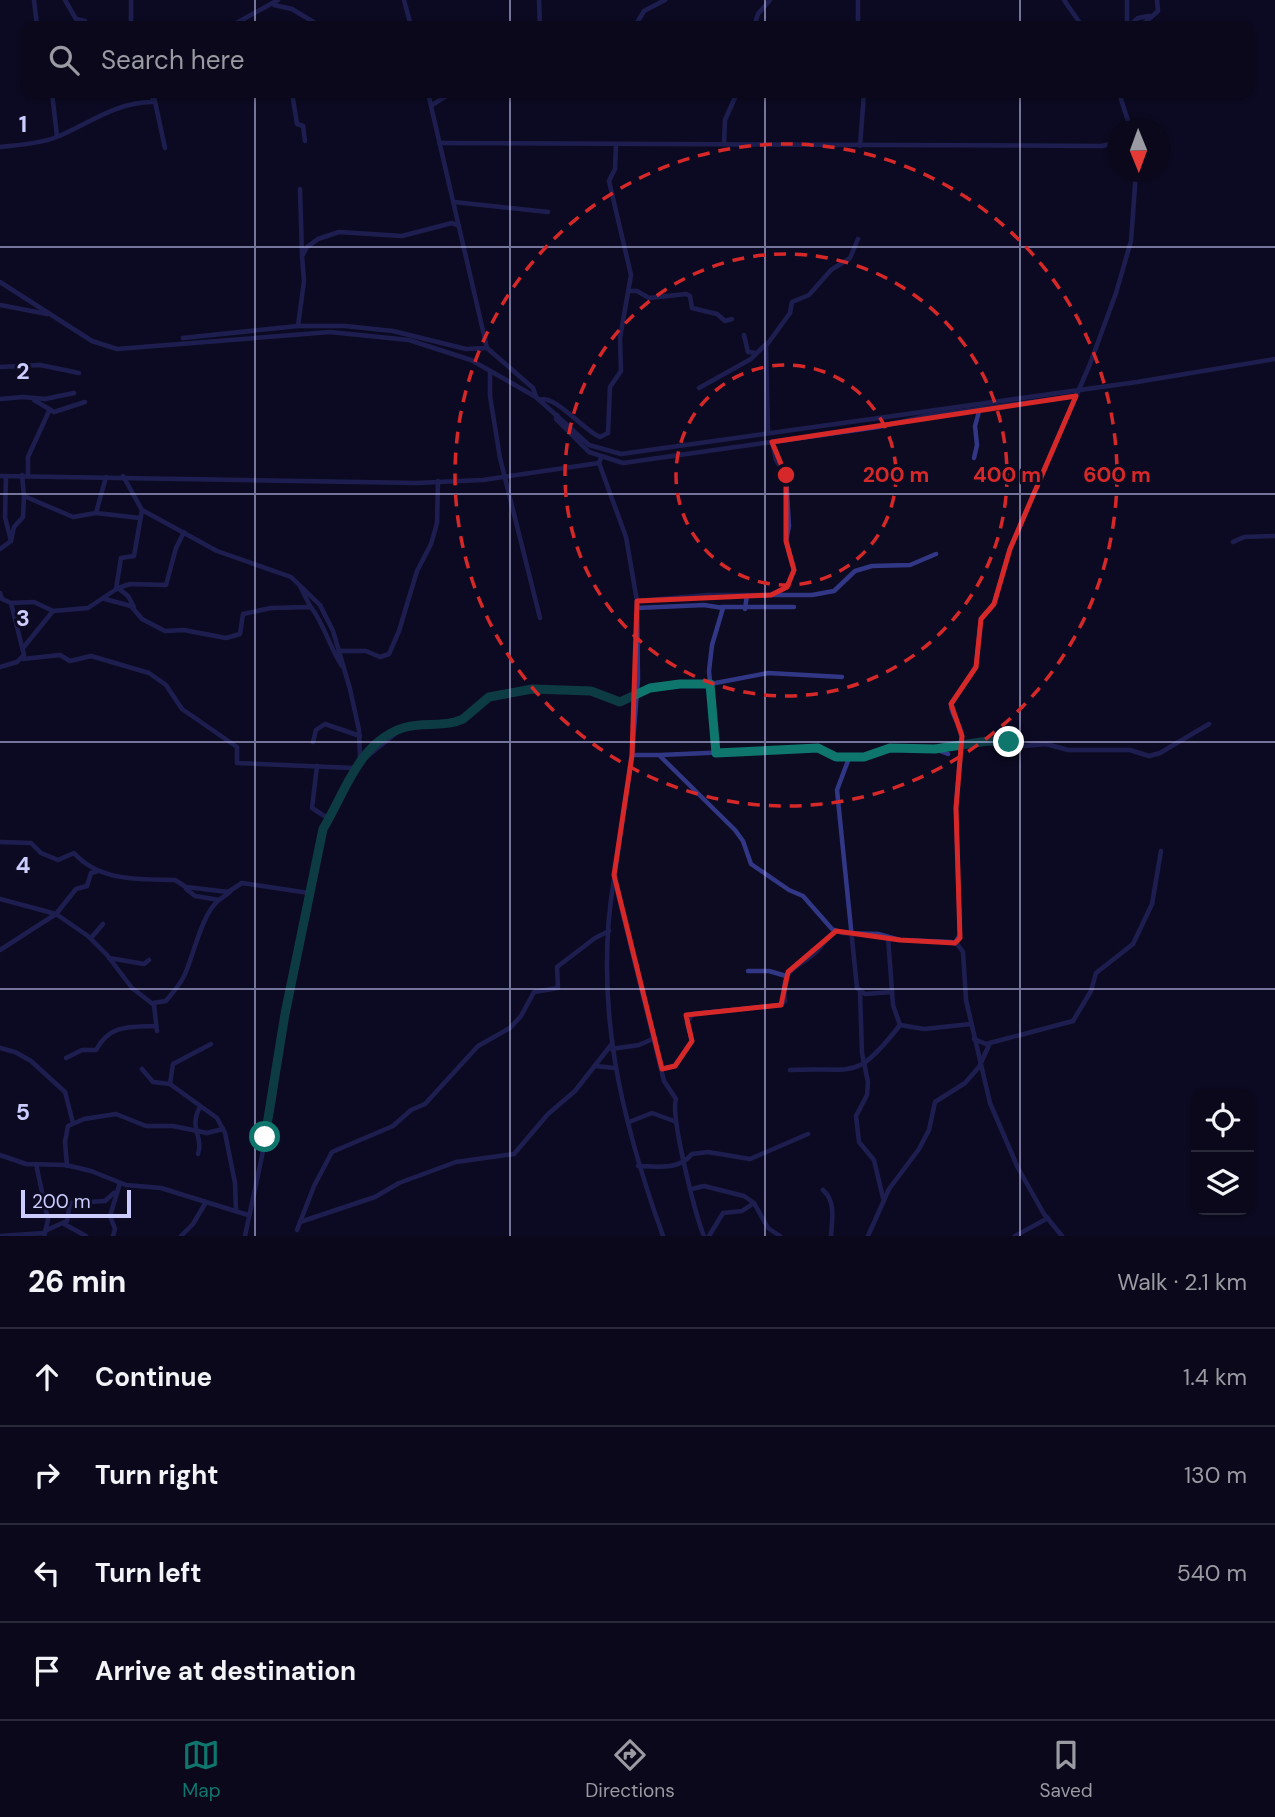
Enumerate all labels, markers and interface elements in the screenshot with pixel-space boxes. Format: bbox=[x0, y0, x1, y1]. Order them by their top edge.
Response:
search box bbox=[21, 21, 1254, 98]
icon: search bbox=[45, 41, 83, 79]
text: Search here bbox=[101, 43, 244, 77]
text: 1 bbox=[19, 109, 27, 139]
north arrow bbox=[1107, 119, 1170, 182]
text: 2 bbox=[16, 356, 30, 386]
text: 200 m bbox=[863, 461, 929, 489]
text: 400 m bbox=[973, 461, 1041, 489]
text: 600 m bbox=[1083, 461, 1151, 489]
centre of rings bbox=[774, 463, 798, 487]
text: 3 bbox=[16, 603, 30, 633]
route end bbox=[993, 726, 1024, 757]
text: 4 bbox=[16, 850, 31, 880]
map controls bbox=[1191, 1089, 1254, 1215]
button: locate bbox=[1191, 1089, 1254, 1152]
text: 5 bbox=[16, 1097, 30, 1127]
route start bbox=[249, 1121, 280, 1152]
button: layers bbox=[1191, 1152, 1254, 1215]
scale bar bbox=[21, 1187, 131, 1219]
text: 200 m bbox=[32, 1189, 91, 1214]
text: 26 min bbox=[28, 1262, 126, 1301]
text: Walk · 2.1 km bbox=[1117, 1267, 1247, 1297]
icon: ahead bbox=[28, 1358, 66, 1396]
text: Continue bbox=[95, 1360, 212, 1394]
text: 1.4 km bbox=[1183, 1362, 1247, 1392]
icon: right bbox=[28, 1456, 66, 1494]
text: Turn right bbox=[95, 1458, 219, 1492]
text: 130 m bbox=[1184, 1460, 1247, 1490]
icon: left bbox=[28, 1554, 66, 1592]
text: Turn left bbox=[95, 1556, 202, 1590]
text: 540 m bbox=[1177, 1558, 1247, 1588]
icon: arrive bbox=[28, 1652, 66, 1690]
text: Arrive at destination bbox=[95, 1654, 356, 1688]
tab: Map bbox=[182, 1736, 221, 1803]
tab: Directions bbox=[585, 1736, 675, 1803]
tab: Saved bbox=[1039, 1736, 1093, 1803]

